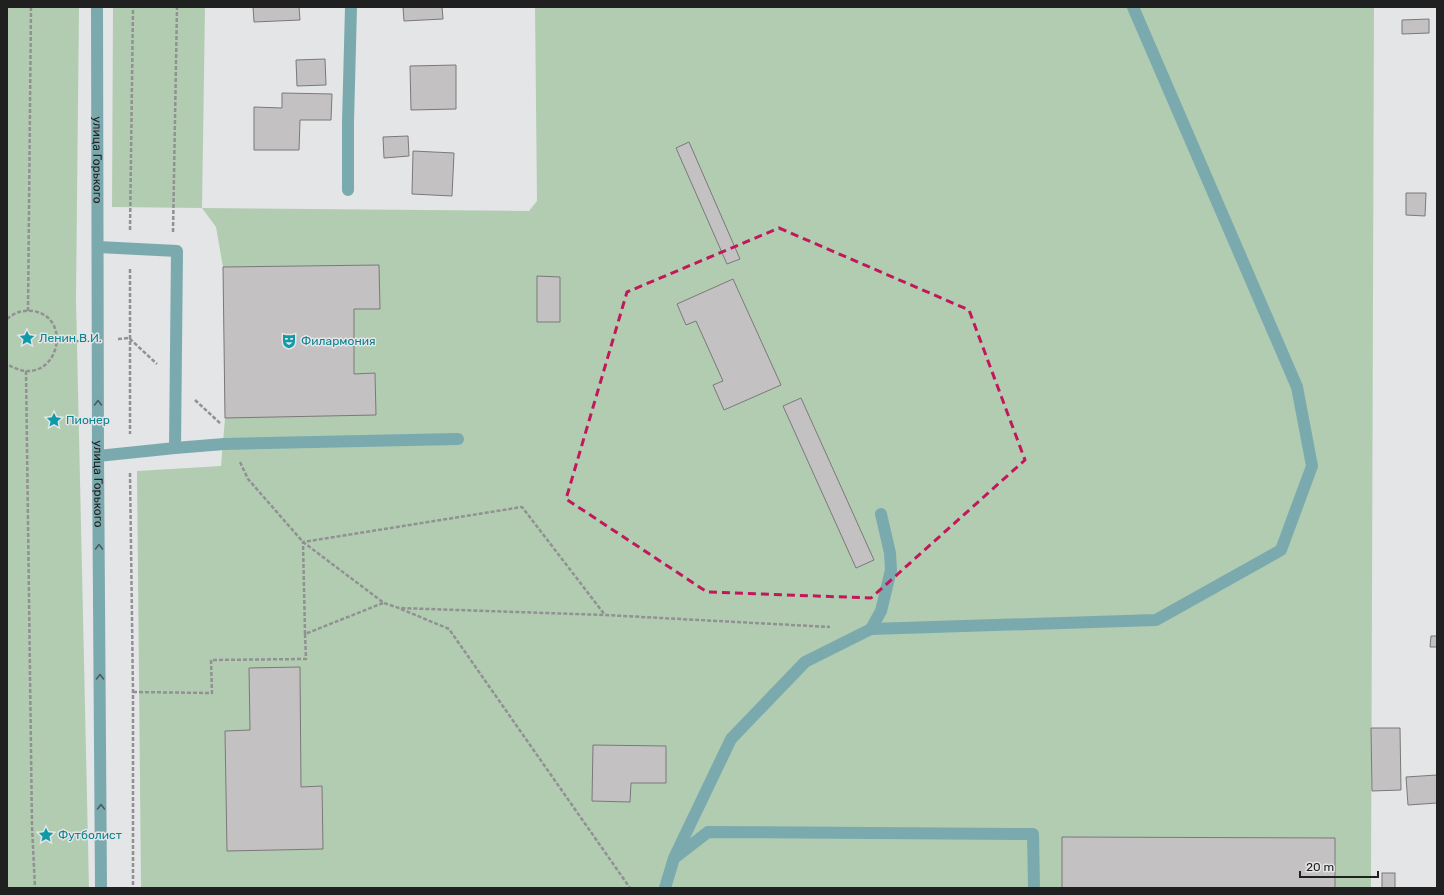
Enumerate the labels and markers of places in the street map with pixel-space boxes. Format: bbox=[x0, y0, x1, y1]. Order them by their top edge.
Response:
place icon: Ленин В.И. bbox=[18, 329, 36, 347]
place label: Ленин В.И. bbox=[39, 331, 102, 345]
theatre icon: Филармония bbox=[280, 332, 298, 350]
place label: Филармония bbox=[301, 334, 376, 348]
place icon: Пионер bbox=[45, 411, 63, 429]
place label: Пионер bbox=[66, 413, 110, 427]
place icon: Футболист bbox=[37, 826, 55, 844]
place label: Футболист bbox=[58, 828, 122, 842]

